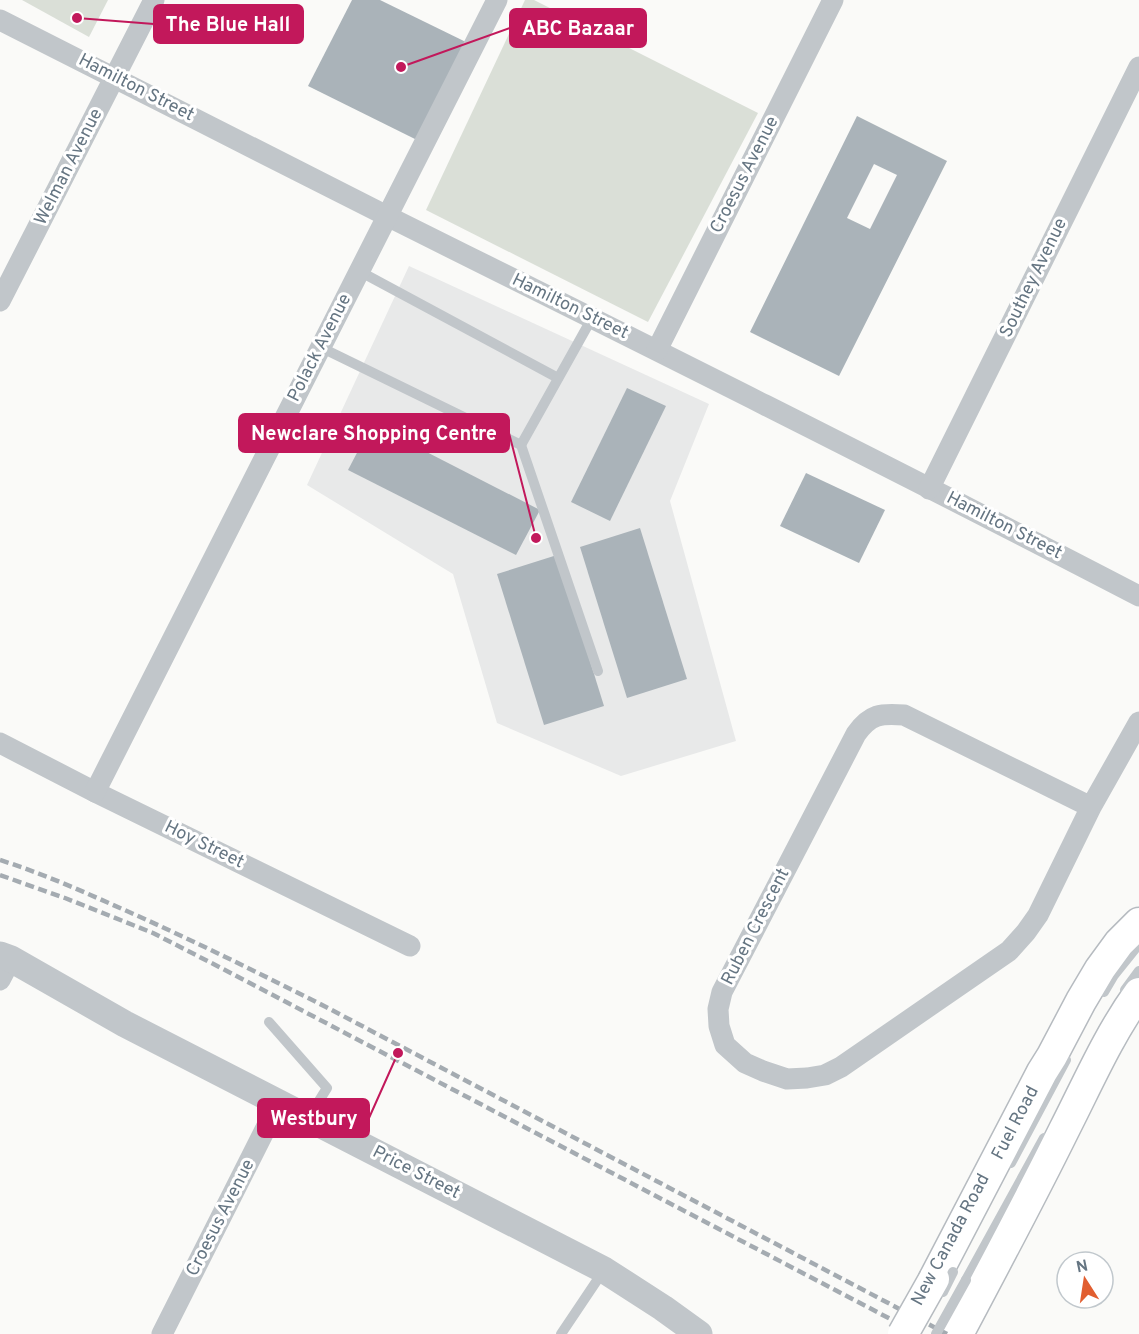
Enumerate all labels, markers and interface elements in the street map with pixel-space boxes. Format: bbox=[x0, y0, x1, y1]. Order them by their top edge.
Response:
callout: The Blue Hall bbox=[154, 5, 303, 43]
callout: ABC Bazaar bbox=[510, 9, 646, 47]
text: The Blue Hall bbox=[166, 13, 290, 39]
text: ABC Bazaar bbox=[522, 17, 635, 43]
street label: Hamilton Street bbox=[74, 49, 198, 127]
street label: Welman Avenue bbox=[30, 105, 108, 229]
street label: Croesus Avenue bbox=[706, 113, 784, 237]
street label: Southey Avenue bbox=[995, 215, 1073, 341]
street label: Hamilton Street bbox=[508, 269, 632, 345]
street label: Polack Avenue bbox=[283, 290, 357, 406]
callout: Newclare Shopping Centre bbox=[239, 414, 509, 452]
text: Newclare Shopping Centre bbox=[251, 422, 497, 448]
street label: Hamilton Street bbox=[942, 487, 1066, 565]
street label: Hoy Street bbox=[160, 816, 248, 874]
street label: Ruben Crescent bbox=[717, 865, 795, 989]
street label: Fuel Road bbox=[987, 1082, 1044, 1164]
callout: Westbury bbox=[258, 1099, 369, 1137]
text: Westbury bbox=[270, 1107, 358, 1133]
street label: Price Street bbox=[368, 1141, 464, 1205]
street label: Croesus Avenue bbox=[182, 1156, 260, 1280]
street label: New Canada Road bbox=[907, 1170, 995, 1310]
north arrow bbox=[1055, 1250, 1115, 1310]
text: N bbox=[1075, 1256, 1090, 1278]

